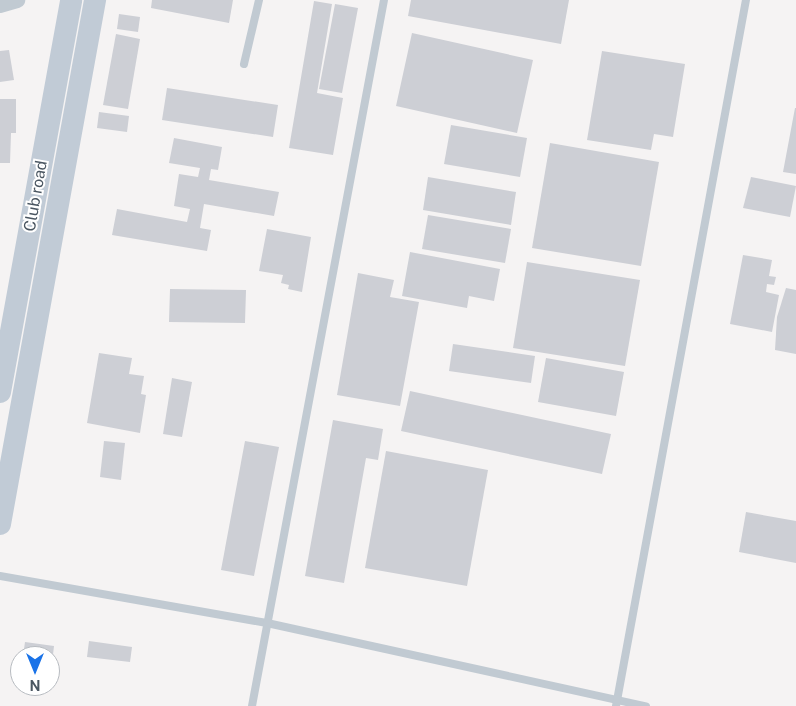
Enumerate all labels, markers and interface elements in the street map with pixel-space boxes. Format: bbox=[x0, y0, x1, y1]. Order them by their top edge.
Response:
street label: Club road bbox=[20, 159, 52, 233]
north arrow bbox=[10, 646, 60, 696]
text: N bbox=[30, 677, 40, 693]

